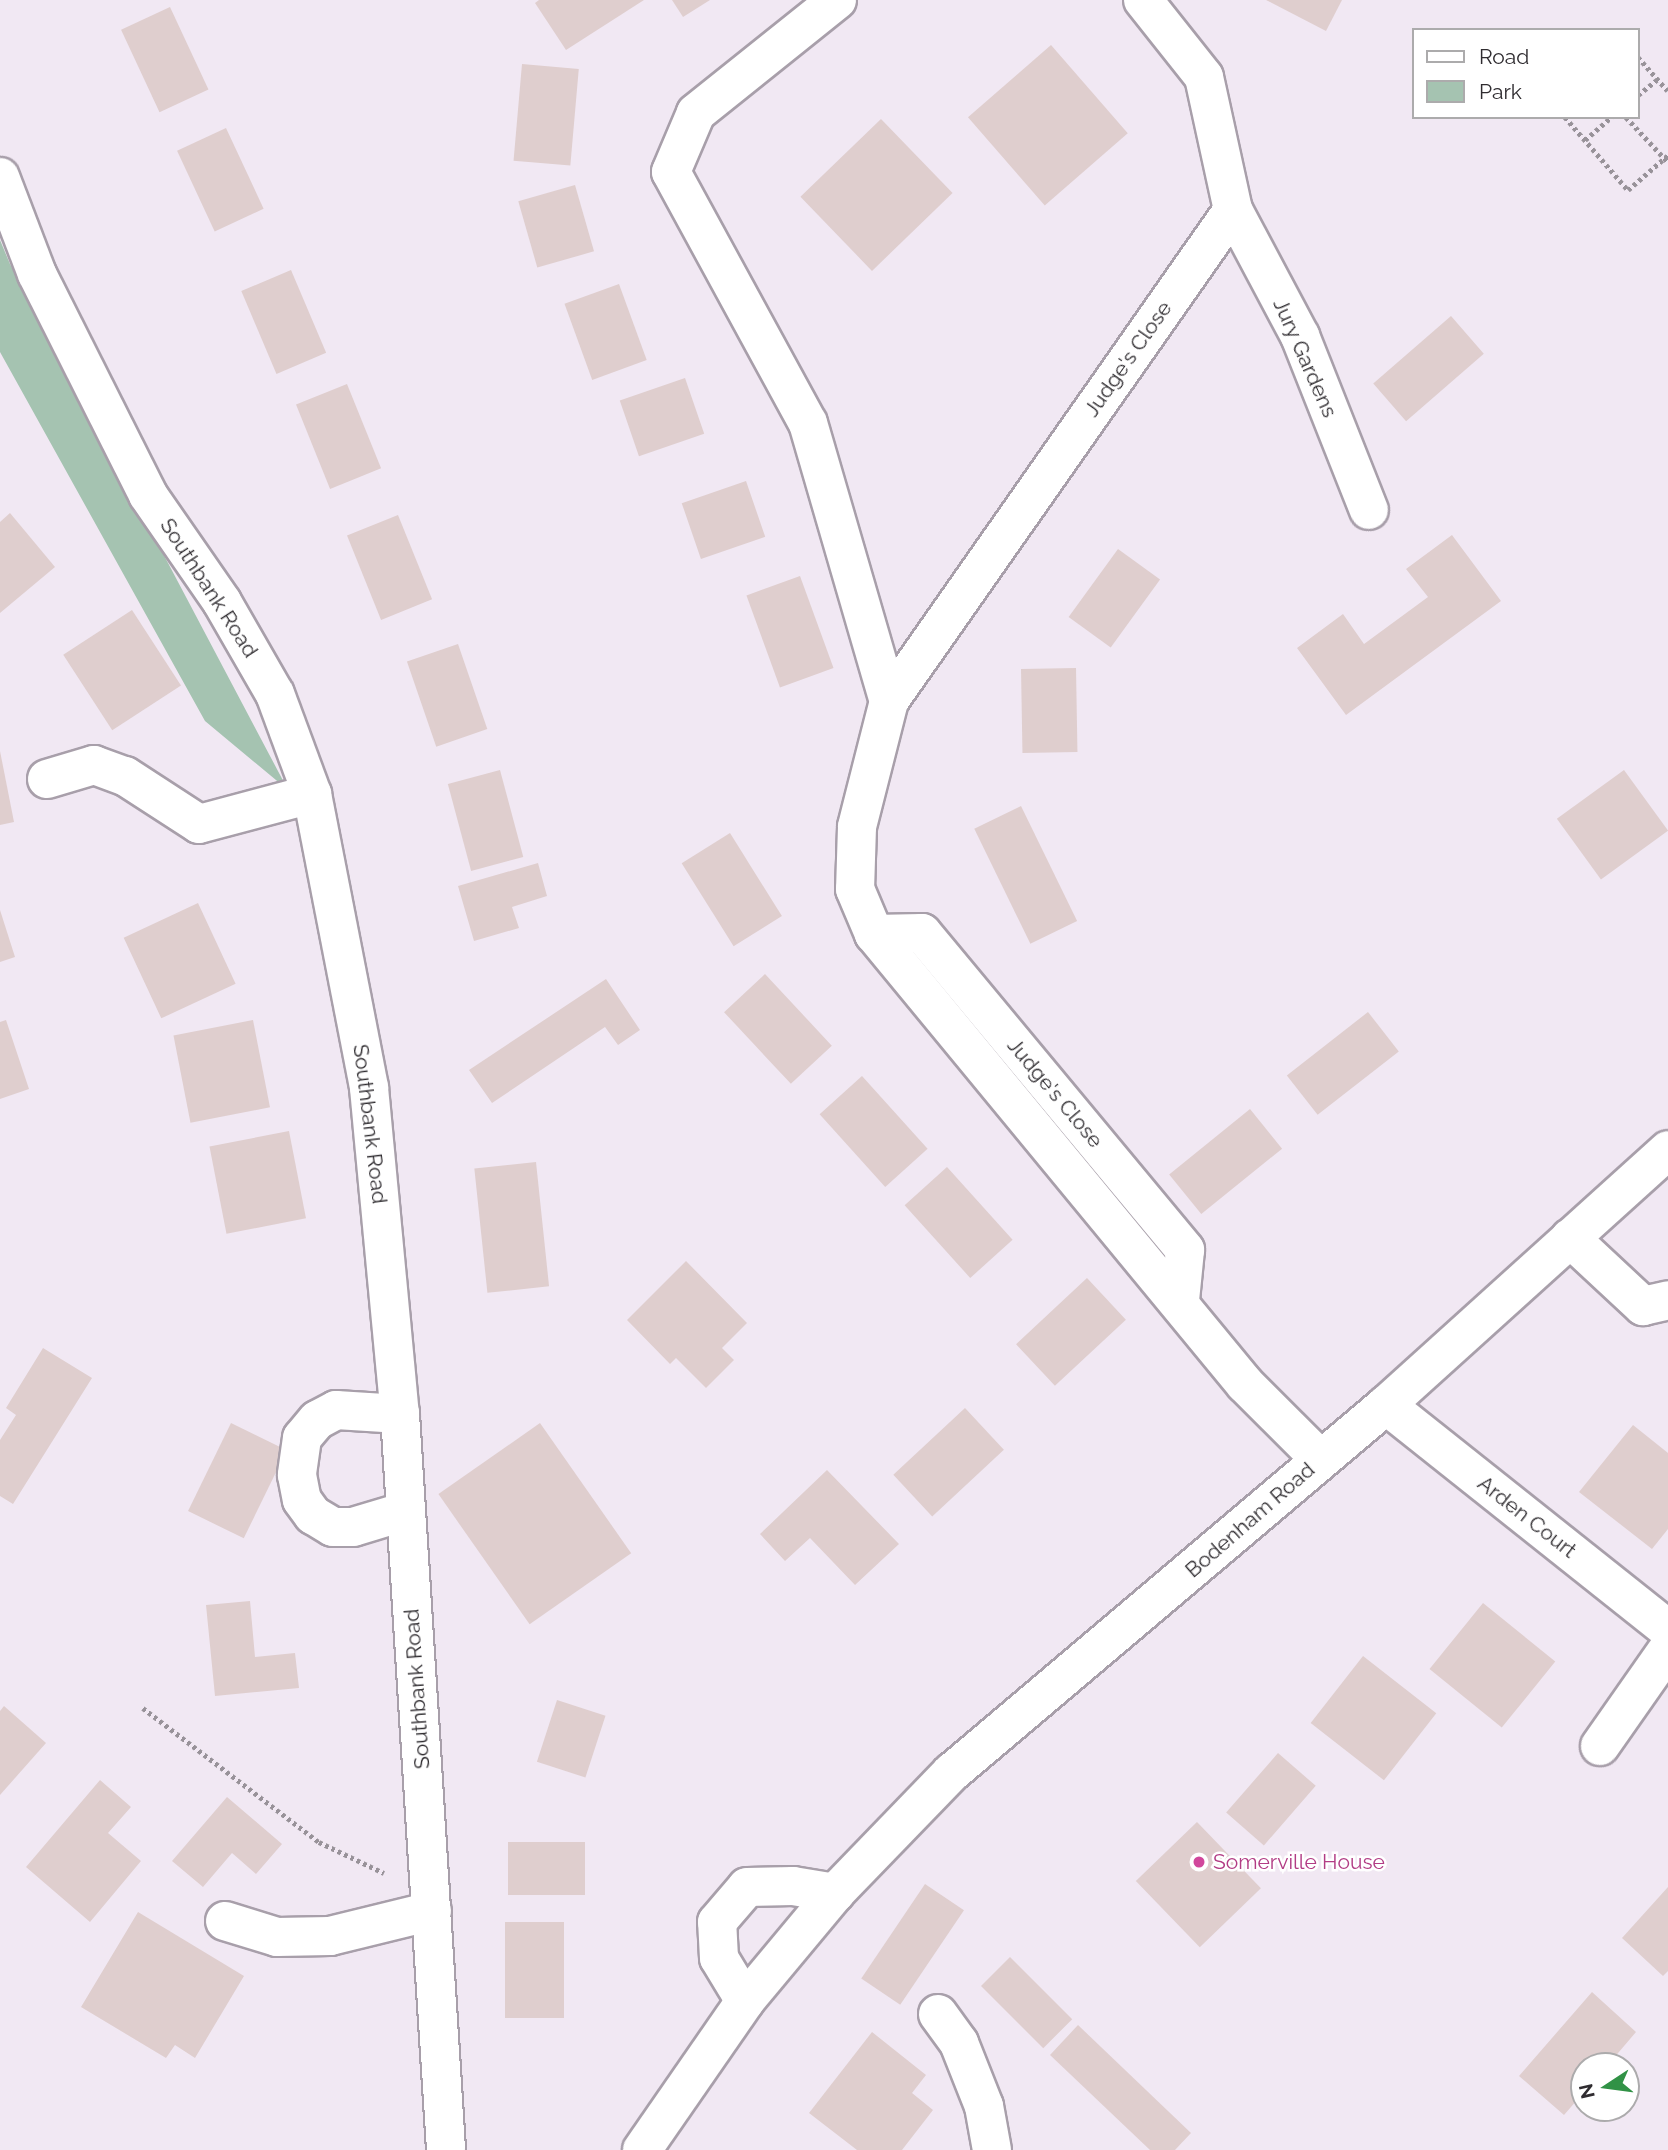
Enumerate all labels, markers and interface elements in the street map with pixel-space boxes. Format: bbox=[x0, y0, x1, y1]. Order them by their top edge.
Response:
legend bbox=[1412, 28, 1640, 119]
text: Road bbox=[1479, 44, 1529, 69]
text: Park bbox=[1479, 79, 1522, 104]
street label: Jury Gardens bbox=[1267, 294, 1343, 422]
street label: Judge's Close bbox=[1079, 296, 1177, 422]
street label: Southbank Road bbox=[155, 514, 263, 662]
street label: Judge's Close bbox=[1002, 1033, 1108, 1153]
street label: Southbank Road bbox=[348, 1043, 392, 1205]
street label: Bodenham Road bbox=[1180, 1457, 1320, 1583]
street label: Arden Court bbox=[1473, 1471, 1581, 1563]
street label: Southbank Road bbox=[399, 1608, 435, 1770]
place label: Somerville House bbox=[1213, 1849, 1385, 1875]
marker: Somerville House bbox=[1191, 1854, 1207, 1870]
north arrow bbox=[1570, 2052, 1640, 2122]
text: N bbox=[1574, 2082, 1599, 2101]

